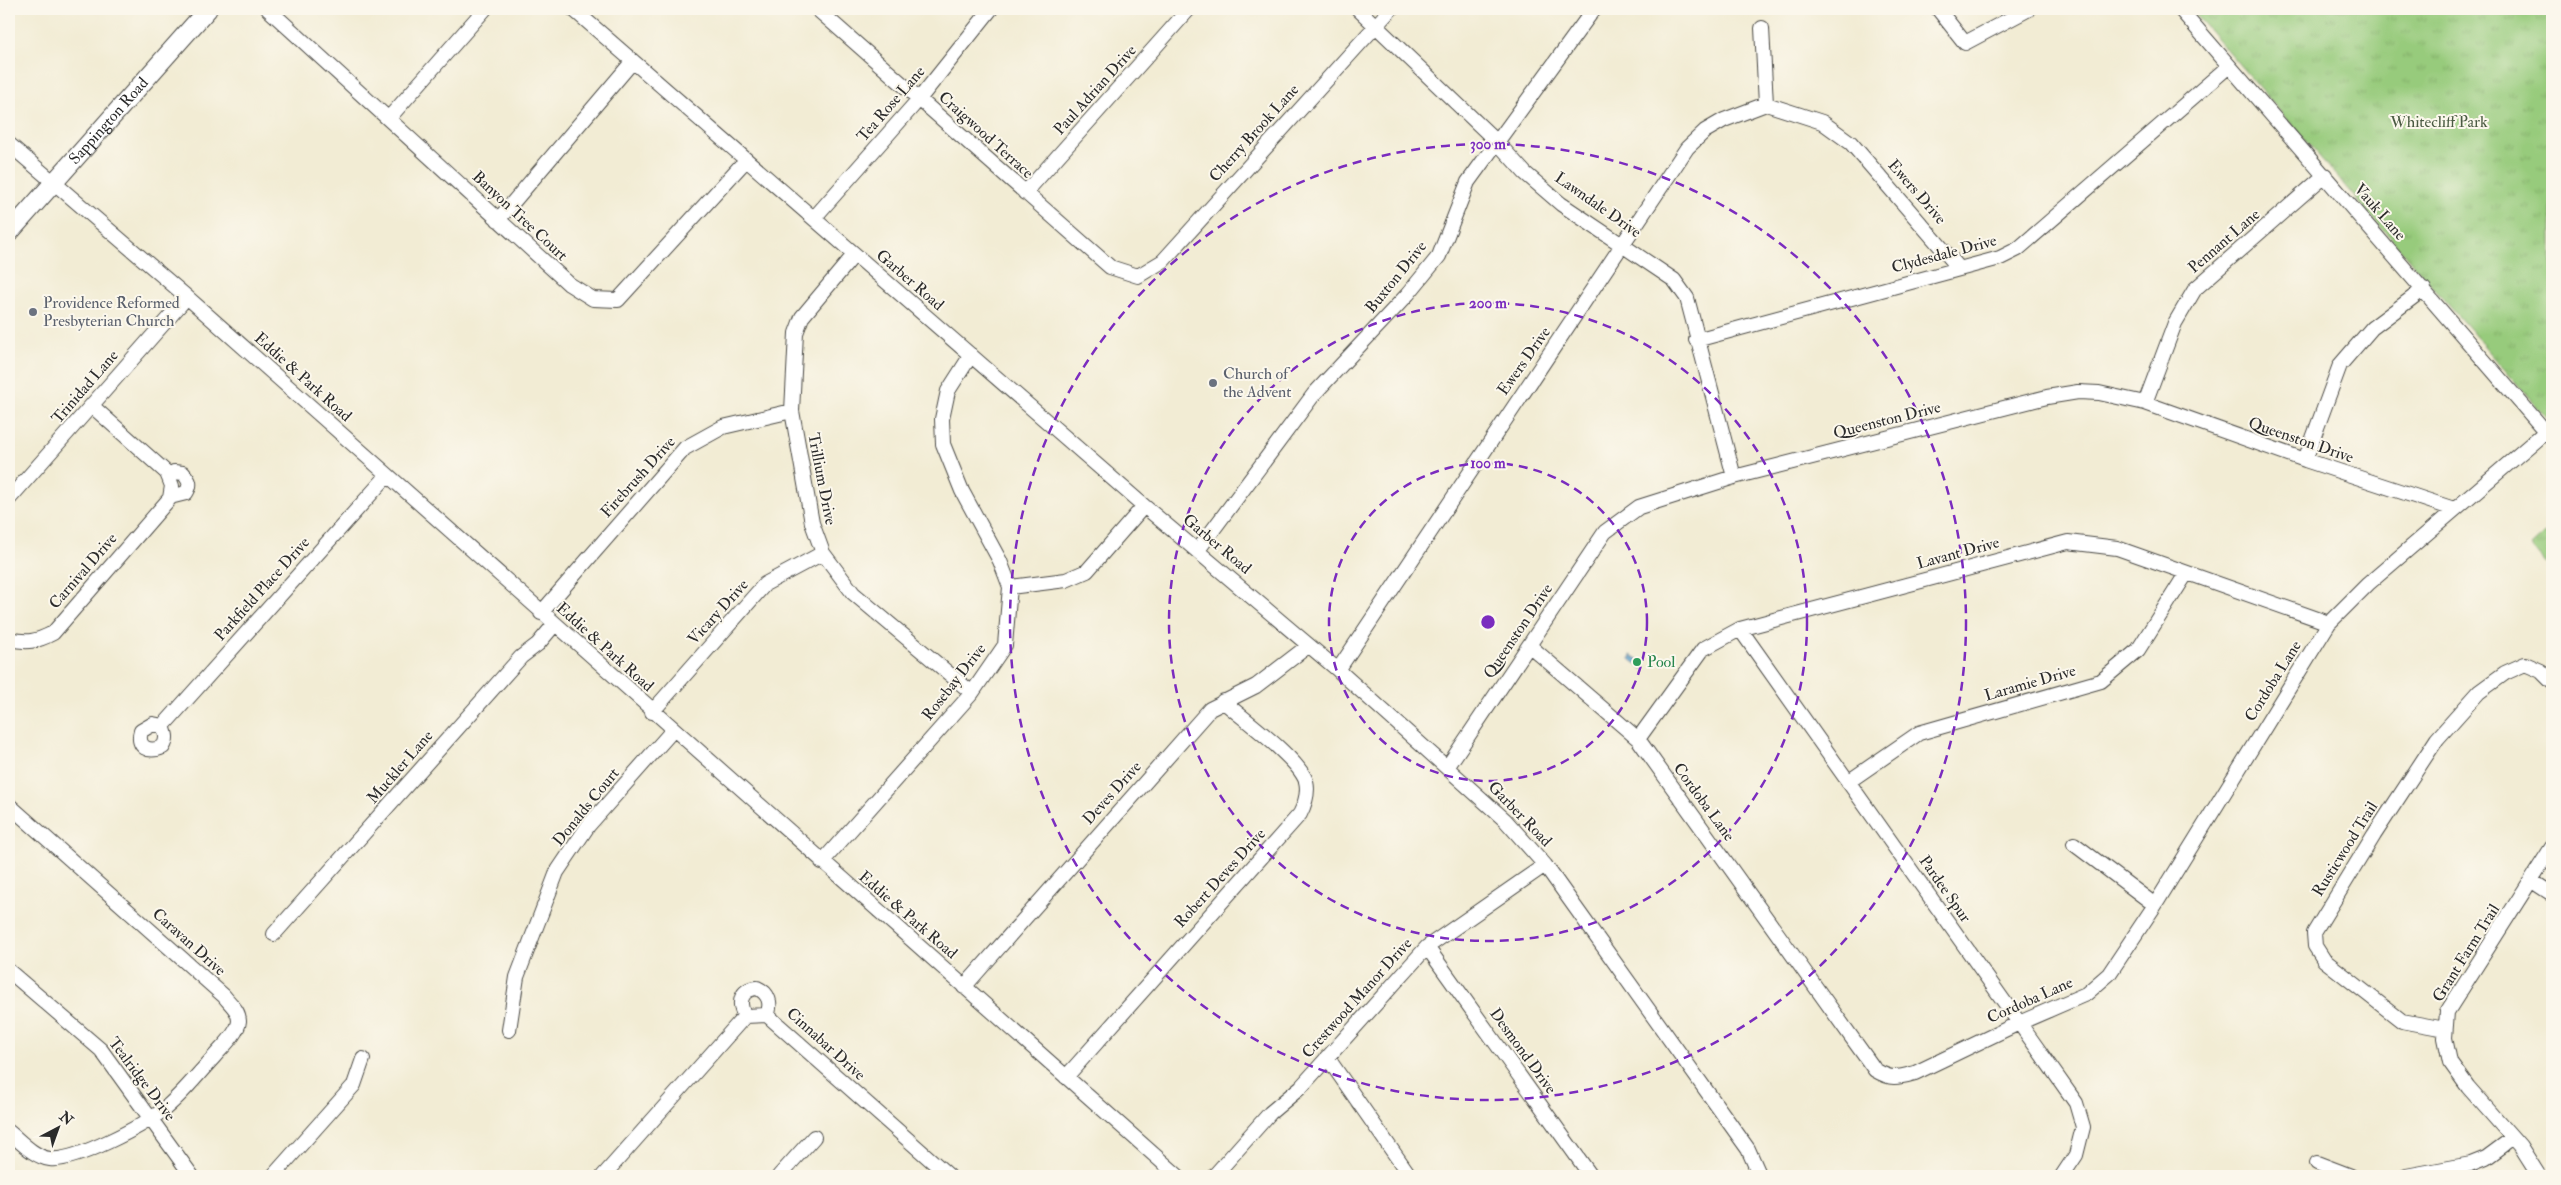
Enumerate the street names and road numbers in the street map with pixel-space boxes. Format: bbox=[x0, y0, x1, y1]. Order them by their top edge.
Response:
street label: Paul Adrian Drive bbox=[1049, 41, 1141, 139]
street label: Tea Rose Lane bbox=[853, 62, 930, 146]
street label: Sappington Road bbox=[65, 73, 153, 169]
street label: Cherry Brook Lane bbox=[1205, 80, 1303, 186]
street label: Craigwood Terrace bbox=[934, 87, 1038, 183]
street label: Ewers Drive bbox=[1883, 156, 1951, 229]
street label: Banyon Tree Court bbox=[468, 167, 572, 265]
street label: Lawndale Drive bbox=[1551, 168, 1645, 242]
street label: Vauk Lane bbox=[2350, 179, 2410, 245]
street label: Pennant Lane bbox=[2184, 204, 2264, 278]
street label: Clydesdale Drive bbox=[1889, 230, 1999, 278]
street label: Buxton Drive bbox=[1361, 237, 1431, 317]
street label: Garber Road bbox=[872, 245, 948, 315]
street label: Ewers Drive bbox=[1493, 323, 1555, 399]
street label: Eddie & Park Road bbox=[250, 328, 356, 426]
street label: Trinidad Lane bbox=[47, 346, 123, 428]
street label: Queenston Drive bbox=[1831, 397, 1943, 443]
street label: Queenston Drive bbox=[2246, 413, 2357, 467]
street label: Trillium Drive bbox=[803, 431, 841, 527]
street label: Firebrush Drive bbox=[596, 432, 680, 522]
street label: Garber Road bbox=[1179, 510, 1255, 579]
street label: Carnival Drive bbox=[45, 529, 122, 613]
street label: Lavant Drive bbox=[1915, 532, 2002, 574]
street label: Parkfield Place Drive bbox=[210, 533, 314, 645]
street label: Vicary Drive bbox=[683, 575, 753, 649]
street label: Queenston Drive bbox=[1479, 580, 1557, 682]
street label: Eddie & Park Road bbox=[552, 598, 658, 696]
street label: Cordoba Lane bbox=[2240, 637, 2306, 725]
street label: Rosebay Drive bbox=[918, 639, 991, 725]
street label: Laramie Drive bbox=[1982, 660, 2078, 706]
street label: Muckler Lane bbox=[363, 726, 438, 808]
street label: Deves Drive bbox=[1078, 757, 1146, 829]
street label: Cordoba Lane bbox=[1669, 759, 1739, 845]
street label: Donalds Court bbox=[548, 764, 624, 850]
street label: Garber Road bbox=[1484, 777, 1556, 851]
street label: Rusticwood Trail bbox=[2308, 798, 2382, 900]
street label: Robert Deves Drive bbox=[1170, 824, 1270, 932]
street label: Pardee Spur bbox=[1914, 852, 1975, 927]
street label: Eddie & Park Road bbox=[855, 867, 962, 963]
street label: Grant Farm Trail bbox=[2428, 900, 2504, 1006]
street label: Caravan Drive bbox=[148, 904, 230, 980]
street label: Crestwood Manor Drive bbox=[1298, 933, 1417, 1062]
street label: Cordoba Lane bbox=[1984, 972, 2076, 1028]
street label: Cinnabar Drive bbox=[782, 1003, 870, 1085]
street label: Desmond Drive bbox=[1485, 1004, 1561, 1098]
street label: Tealridge Drive bbox=[104, 1033, 180, 1125]

